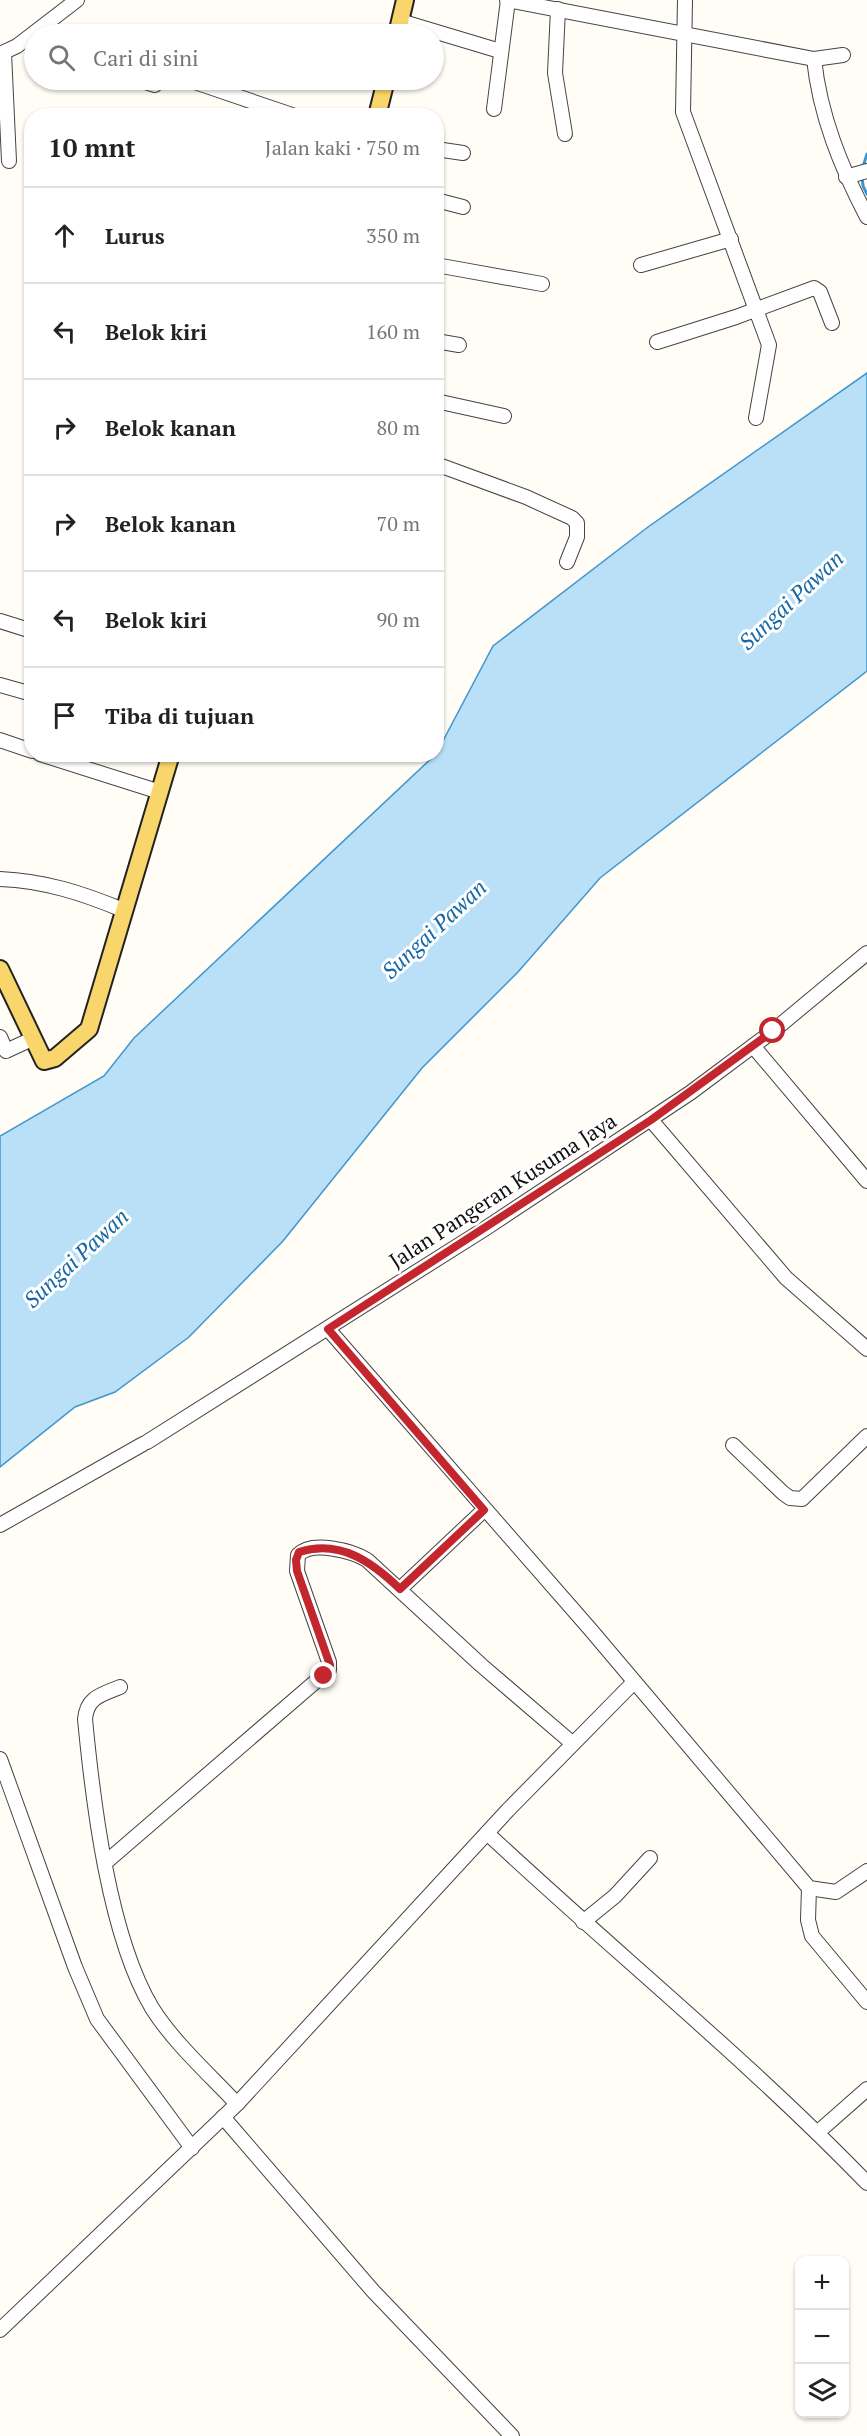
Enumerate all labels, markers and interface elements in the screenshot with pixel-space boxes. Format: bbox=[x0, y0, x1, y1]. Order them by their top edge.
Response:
search box bbox=[24, 24, 444, 90]
icon: search bbox=[45, 41, 78, 74]
text: Cari di sini bbox=[93, 43, 199, 72]
text: 10 mnt bbox=[48, 130, 136, 164]
text: Jalan kaki · 750 m bbox=[265, 134, 420, 161]
icon: ahead bbox=[48, 219, 81, 252]
text: Lurus bbox=[105, 221, 165, 250]
text: 350 m bbox=[366, 222, 420, 249]
icon: left bbox=[48, 315, 81, 348]
text: Belok kiri bbox=[105, 317, 207, 346]
text: 160 m bbox=[366, 318, 420, 345]
icon: right bbox=[48, 411, 81, 444]
text: Belok kanan bbox=[105, 413, 236, 442]
text: 80 m bbox=[377, 414, 420, 441]
icon: right bbox=[48, 507, 81, 540]
text: Belok kanan bbox=[105, 509, 236, 538]
text: 70 m bbox=[377, 510, 420, 537]
water label: Sungai Pawan bbox=[732, 544, 849, 656]
icon: left bbox=[48, 603, 81, 636]
text: Belok kiri bbox=[105, 605, 207, 634]
text: 90 m bbox=[377, 606, 420, 633]
icon: arrive bbox=[48, 699, 81, 732]
text: Tiba di tujuan bbox=[105, 701, 254, 730]
water label: Sungai Pawan bbox=[375, 873, 492, 985]
route start bbox=[759, 1017, 785, 1043]
street label: Jalan Pangeran Kusuma Jaya bbox=[384, 1106, 622, 1274]
water label: Sungai Pawan bbox=[17, 1202, 134, 1314]
route end bbox=[310, 1662, 336, 1688]
map controls bbox=[795, 2256, 849, 2418]
button: + bbox=[795, 2256, 849, 2310]
button: − bbox=[795, 2310, 849, 2364]
button: layers bbox=[795, 2364, 849, 2418]

